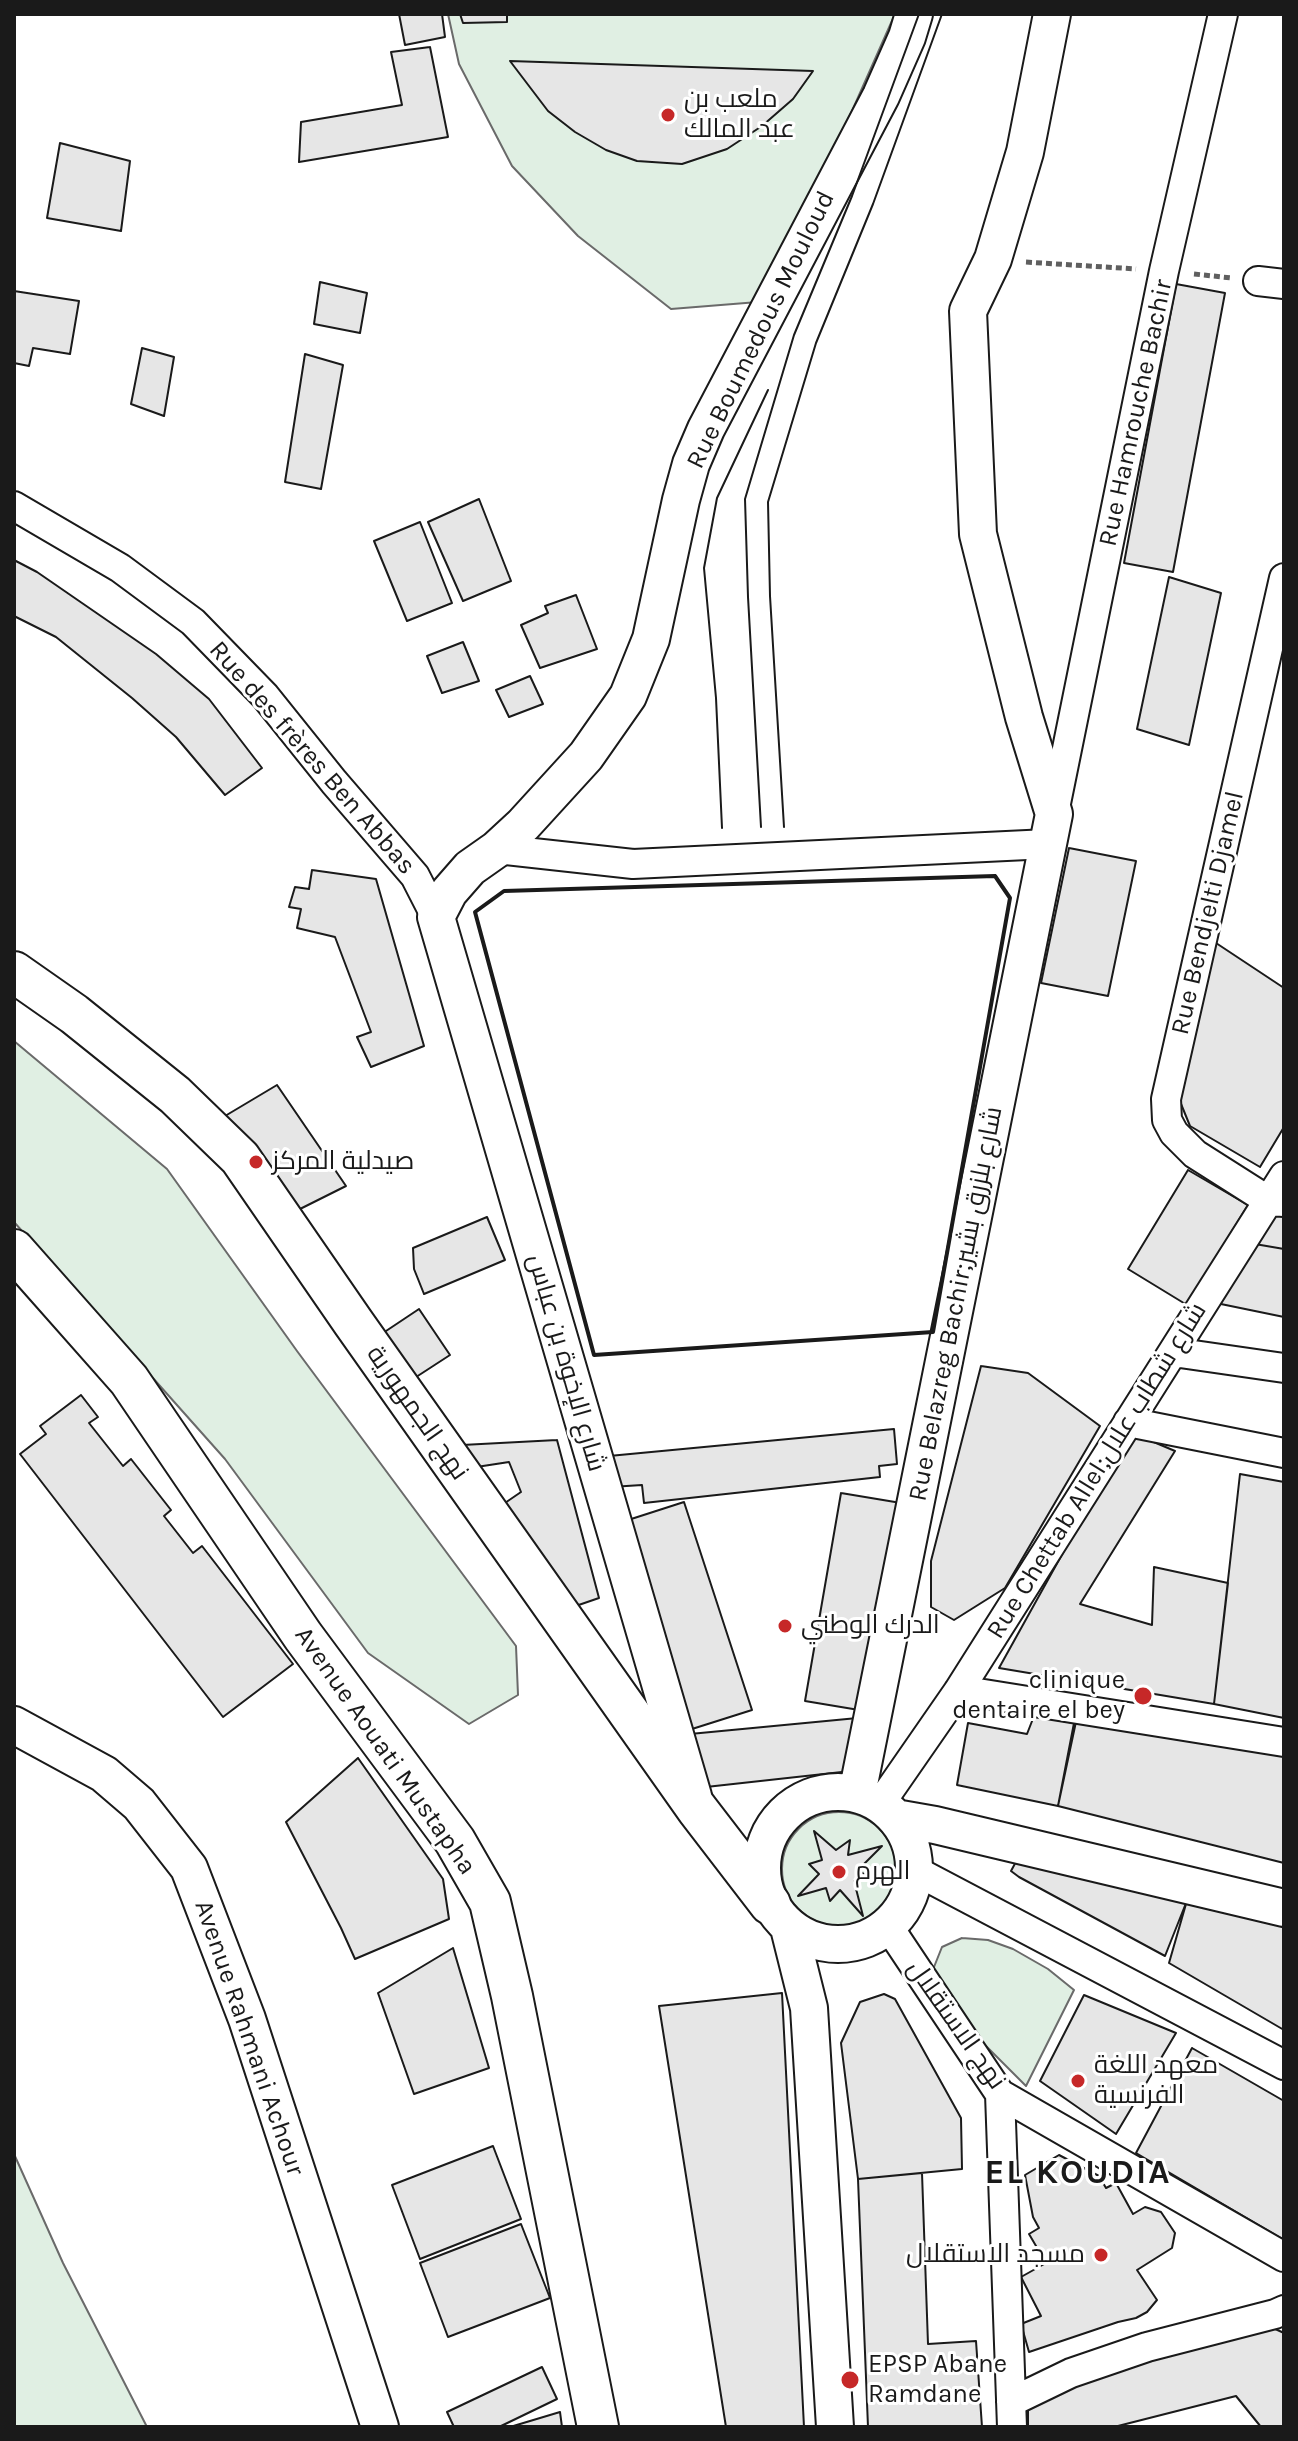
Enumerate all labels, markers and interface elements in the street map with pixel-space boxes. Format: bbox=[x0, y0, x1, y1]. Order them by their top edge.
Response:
place label: ملعب بن عبد المالك bbox=[684, 84, 795, 146]
marker: ملعب بن عبد المالك bbox=[659, 106, 677, 124]
street label: Rue Boumedous Mouloud bbox=[680, 186, 842, 474]
street label: Rue Hamrouche Bachir bbox=[1092, 277, 1180, 549]
street label: Rue des frères Ben Abbas bbox=[202, 635, 422, 881]
street label: Rue Bendjelti Djamel bbox=[1165, 788, 1251, 1038]
street label: Rue Belazreg Bachir;شارع بلزرق بشير bbox=[902, 1104, 1010, 1504]
place label: صيدلية المركز bbox=[272, 1146, 414, 1178]
marker: صيدلية المركز bbox=[247, 1153, 265, 1171]
street label: شارع الإخوة بن عباس bbox=[520, 1251, 612, 1475]
street label: Rue Chettab Allel;شارع شطاب علال bbox=[980, 1297, 1214, 1645]
street label: نهج الجمهورية bbox=[359, 1340, 475, 1486]
place label: الدرك الوطني bbox=[801, 1610, 940, 1642]
marker: الدرك الوطني bbox=[776, 1617, 794, 1635]
street label: Avenue Aouati Mustapha bbox=[288, 1621, 482, 1881]
place label: clinique dentaire el bey bbox=[952, 1665, 1125, 1726]
marker: clinique dentaire el bey bbox=[1132, 1685, 1154, 1707]
place label: الهرم bbox=[855, 1856, 910, 1888]
marker: الهرم bbox=[830, 1863, 848, 1881]
street label: Avenue Rahmani Achour bbox=[187, 1896, 311, 2180]
street label: نهج الاستقلال bbox=[900, 1954, 1012, 2096]
place label: معهد اللغة الفرنسية bbox=[1094, 2050, 1218, 2112]
marker: معهد اللغة الفرنسية bbox=[1069, 2072, 1087, 2090]
district label: EL KOUDIA bbox=[984, 2153, 1172, 2193]
place label: مسجد الاستقلال bbox=[906, 2239, 1085, 2271]
marker: مسجد الاستقلال bbox=[1092, 2246, 1110, 2264]
place label: EPSP Abane Ramdane bbox=[868, 2349, 1007, 2410]
marker: EPSP Abane Ramdane bbox=[839, 2369, 861, 2391]

